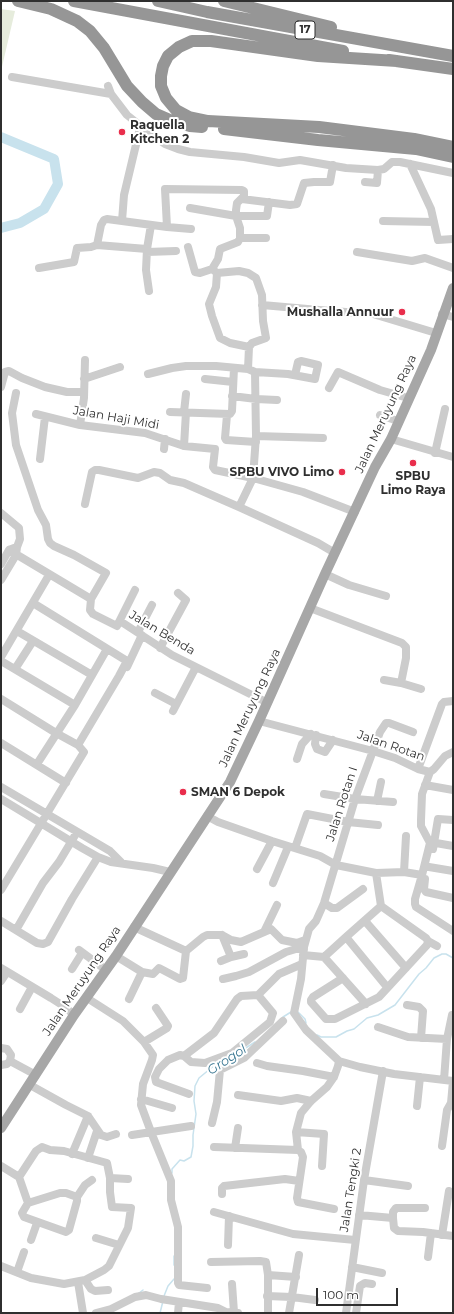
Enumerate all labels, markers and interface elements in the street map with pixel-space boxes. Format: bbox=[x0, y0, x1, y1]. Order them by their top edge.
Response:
road number: 17 bbox=[295, 21, 315, 39]
place label: Raquella Kitchen 2 bbox=[130, 118, 189, 146]
marker: Raquella Kitchen 2 bbox=[117, 127, 127, 137]
place label: Mushalla Annuur bbox=[287, 305, 394, 319]
marker: Mushalla Annuur bbox=[397, 307, 407, 317]
street label: Jalan Meruyung Raya bbox=[352, 352, 420, 476]
street label: Jalan Haji Midi bbox=[72, 403, 160, 433]
marker: SPBU Limo Raya bbox=[408, 458, 418, 468]
place label: SPBU VIVO Limo bbox=[230, 465, 334, 479]
marker: SPBU VIVO Limo bbox=[337, 467, 347, 477]
place label: SPBU Limo Raya bbox=[380, 469, 446, 497]
street label: Jalan Benda bbox=[126, 608, 198, 658]
street label: Jalan Meruyung Raya bbox=[216, 646, 284, 770]
street label: Jalan Rotan bbox=[355, 728, 427, 764]
street label: Jalan Rotan I bbox=[323, 765, 361, 843]
place label: SMAN 6 Depok bbox=[191, 785, 285, 799]
marker: SMAN 6 Depok bbox=[178, 787, 188, 797]
street label: Jalan Meruyung Raya bbox=[40, 923, 124, 1039]
water label: Grogol bbox=[204, 1042, 250, 1078]
street label: Jalan Tengki 2 bbox=[337, 1147, 365, 1233]
scale bar bbox=[318, 1280, 400, 1306]
text: 100 m bbox=[323, 1287, 359, 1302]

